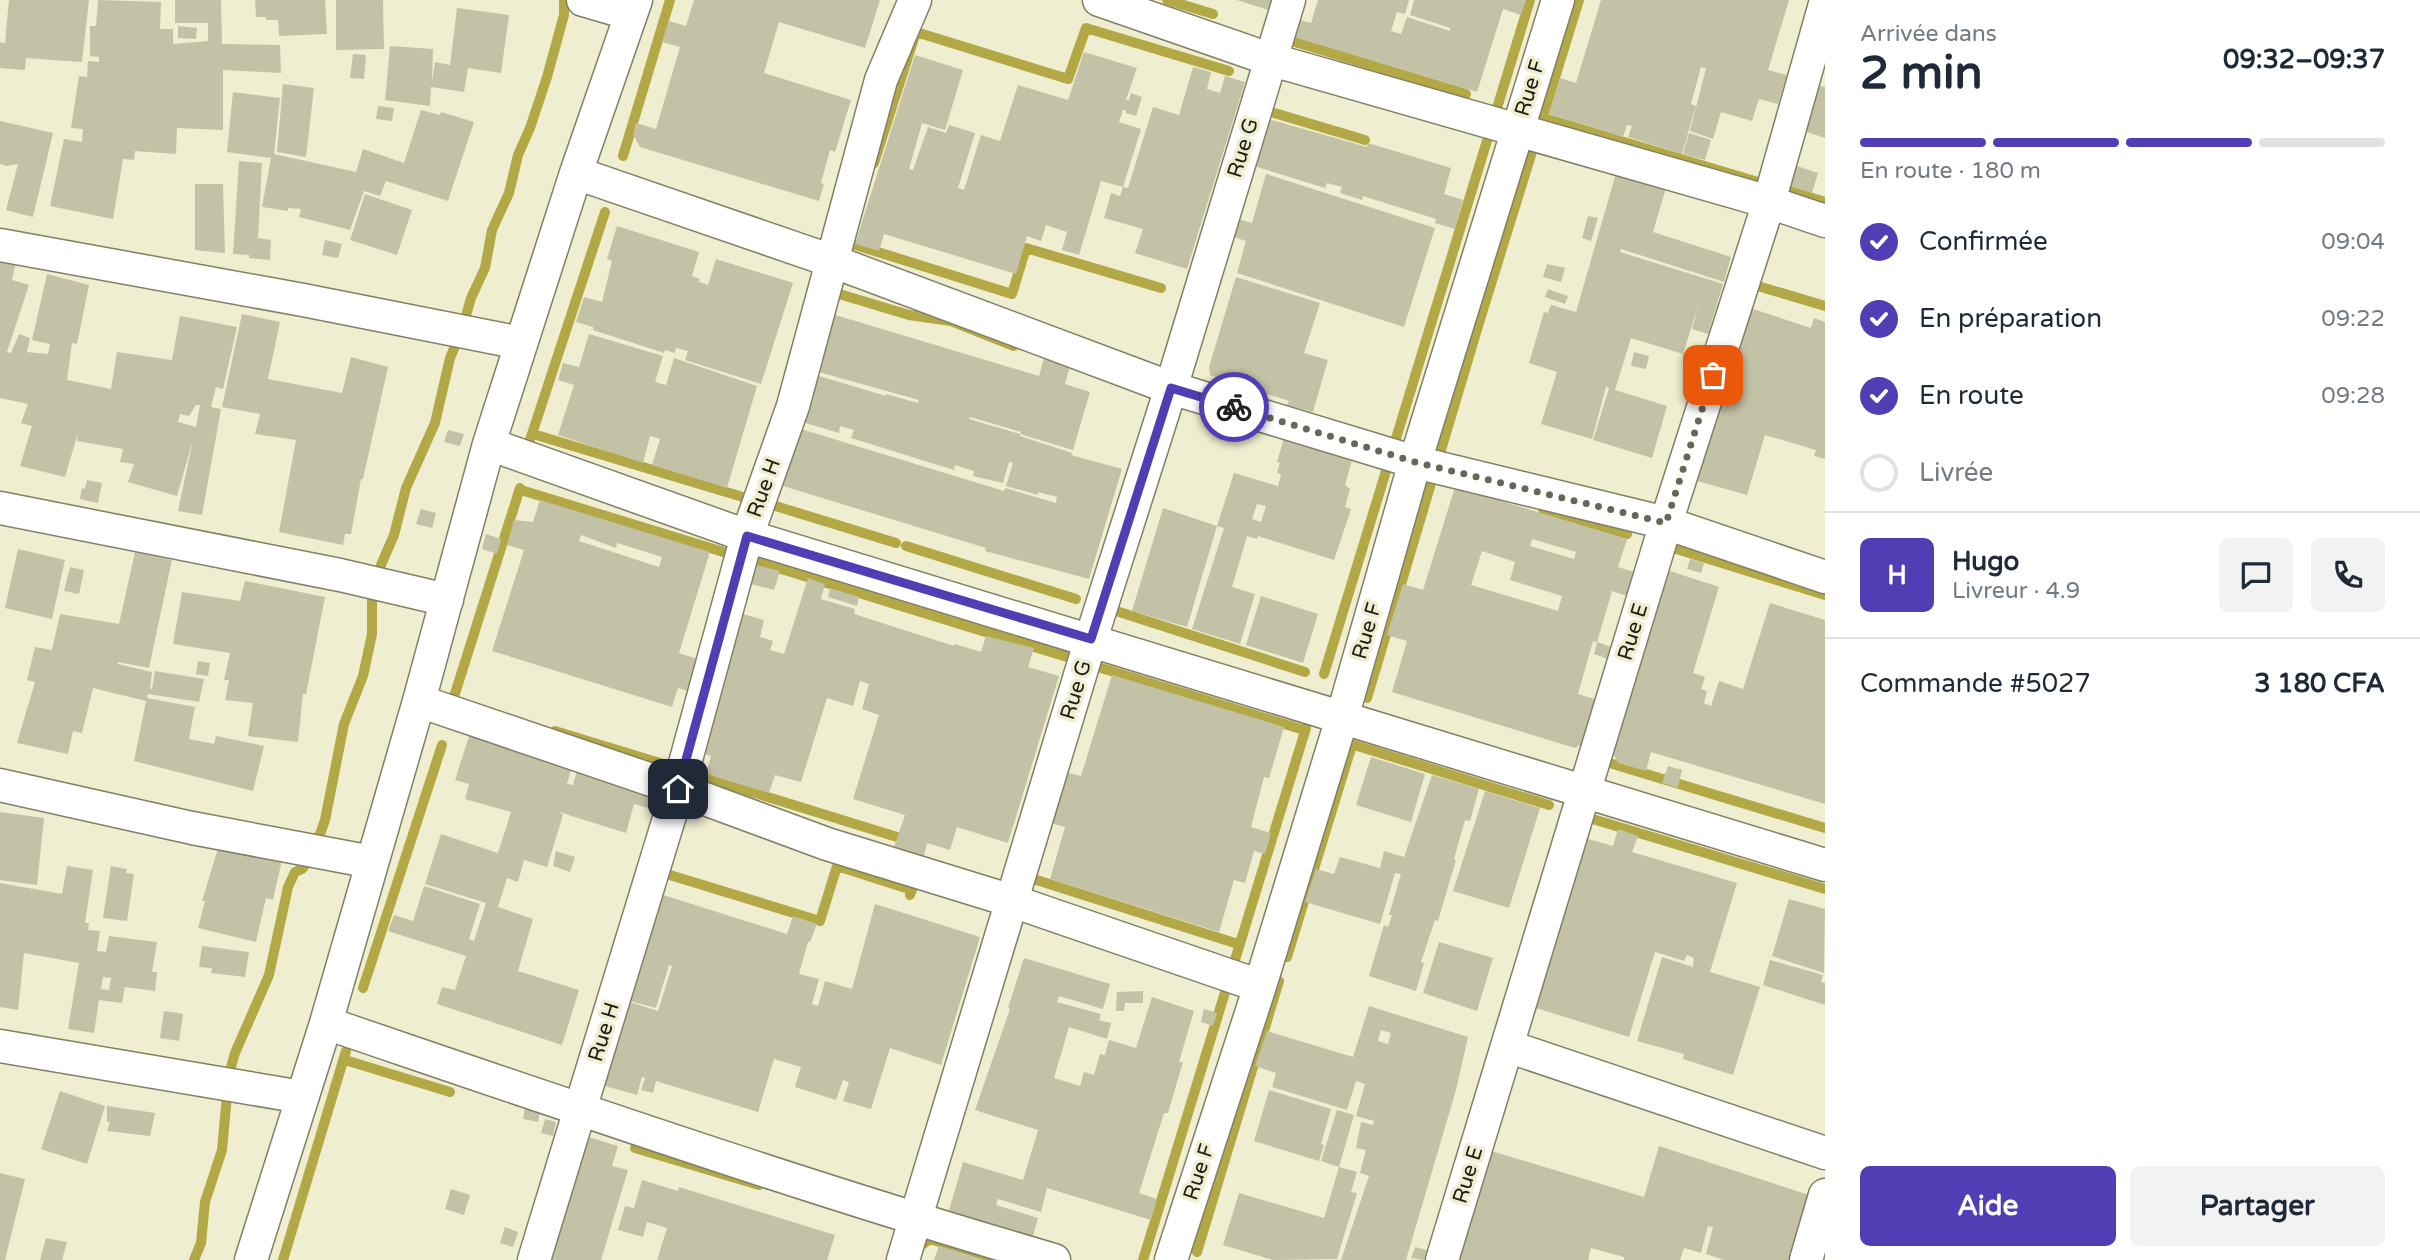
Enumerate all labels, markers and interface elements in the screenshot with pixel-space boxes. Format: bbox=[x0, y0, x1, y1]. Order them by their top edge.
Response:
text: Arrivée dans bbox=[1860, 20, 1997, 48]
text: 09:32–09:37 bbox=[2223, 44, 2385, 75]
text: 2 min bbox=[1860, 46, 1983, 101]
street label: Rue F bbox=[1510, 56, 1550, 119]
street label: Rue G bbox=[1222, 115, 1264, 181]
text: En route · 180 m bbox=[1860, 157, 2041, 185]
icon: check bbox=[1860, 223, 1898, 261]
text: Confirmée bbox=[1919, 226, 2048, 257]
text: 09:04 bbox=[2321, 228, 2385, 256]
icon: check bbox=[1860, 300, 1898, 338]
text: En préparation bbox=[1919, 303, 2102, 334]
text: 09:22 bbox=[2321, 305, 2385, 333]
pin bbox=[1683, 345, 1743, 405]
icon: bag bbox=[1694, 356, 1732, 394]
courier bbox=[1199, 372, 1269, 442]
icon: check bbox=[1860, 377, 1898, 415]
text: En route bbox=[1919, 380, 2024, 411]
text: 09:28 bbox=[2321, 382, 2385, 410]
icon: bike bbox=[1215, 388, 1253, 426]
street label: Rue H bbox=[742, 455, 786, 521]
text: Livrée bbox=[1919, 457, 1993, 488]
button: chat bbox=[2219, 538, 2293, 612]
button: phone bbox=[2311, 538, 2385, 612]
text: Hugo bbox=[1952, 546, 2019, 577]
text: H bbox=[1887, 560, 1907, 591]
text: Livreur · 4.9 bbox=[1952, 577, 2080, 605]
street label: Rue F bbox=[1347, 600, 1387, 662]
street label: Rue E bbox=[1612, 600, 1654, 664]
street label: Rue G bbox=[1055, 657, 1097, 723]
text: Commande #5027 bbox=[1860, 668, 2091, 699]
text: 3 180 CFA bbox=[2254, 668, 2385, 699]
pin bbox=[648, 759, 708, 819]
icon: home bbox=[659, 770, 697, 808]
street label: Rue H bbox=[583, 999, 625, 1065]
street label: Rue F bbox=[1178, 1140, 1220, 1203]
street label: Rue E bbox=[1447, 1143, 1489, 1207]
button: Aide bbox=[1860, 1166, 2116, 1246]
button: Partager bbox=[2130, 1166, 2385, 1246]

